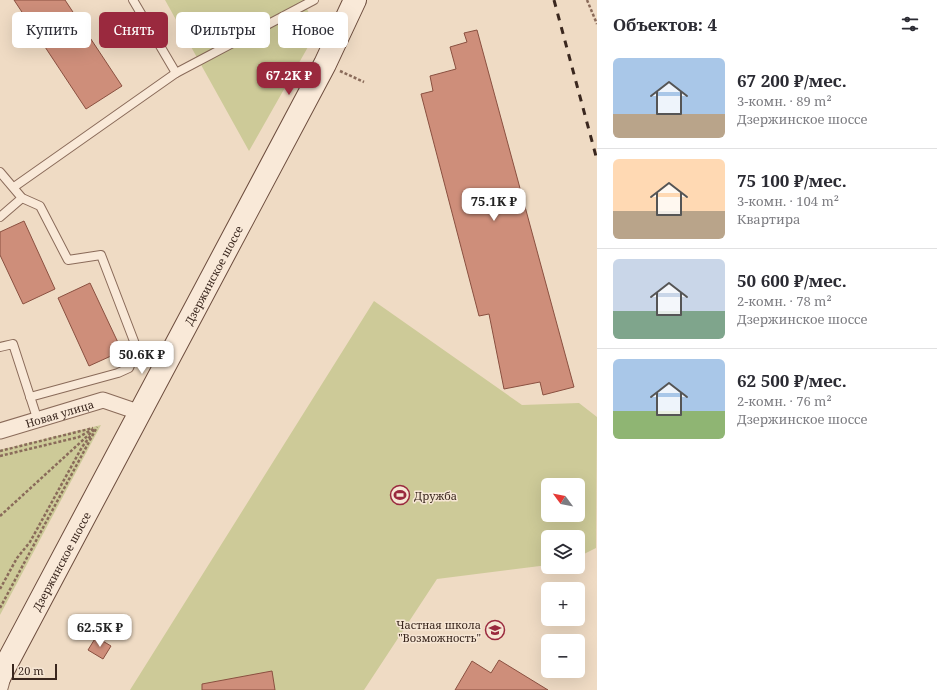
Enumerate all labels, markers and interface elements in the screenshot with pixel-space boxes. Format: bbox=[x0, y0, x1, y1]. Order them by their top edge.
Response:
chip: Купить bbox=[12, 12, 91, 48]
chip: Снять bbox=[99, 12, 168, 48]
chip: Фильтры bbox=[176, 12, 270, 48]
chip: Новое bbox=[278, 12, 348, 48]
text: Объектов: 4 bbox=[613, 13, 717, 36]
icon: filters bbox=[899, 13, 921, 35]
pin: 67.2K ₽ bbox=[252, 62, 326, 96]
text: 67.2K ₽ bbox=[266, 66, 312, 84]
text: 67 200 ₽/мес. bbox=[737, 69, 847, 92]
icon: home bbox=[645, 74, 693, 122]
text: 3-комн. · 89 m² bbox=[737, 92, 832, 110]
text: Дзержинское шоссе bbox=[737, 110, 867, 128]
text: 75 100 ₽/мес. bbox=[737, 169, 847, 192]
icon: home bbox=[645, 175, 693, 223]
pin: 75.1K ₽ bbox=[457, 188, 531, 222]
text: 75.1K ₽ bbox=[471, 192, 517, 210]
text: 3-комн. · 104 m² bbox=[737, 192, 839, 210]
text: Квартира bbox=[737, 210, 800, 228]
street label: Дзержинское шоссе bbox=[180, 223, 246, 327]
text: 50 600 ₽/мес. bbox=[737, 269, 847, 292]
icon: home bbox=[645, 275, 693, 323]
text: 2-комн. · 78 m² bbox=[737, 292, 832, 310]
text: Дзержинское шоссе bbox=[737, 310, 867, 328]
pin: 50.6K ₽ bbox=[105, 341, 179, 375]
text: 50.6K ₽ bbox=[119, 345, 165, 363]
text: 62 500 ₽/мес. bbox=[737, 369, 847, 392]
icon: home bbox=[645, 375, 693, 423]
text: 2-комн. · 76 m² bbox=[737, 392, 832, 410]
street label: Новая улица bbox=[23, 396, 95, 430]
text: Дзержинское шоссе bbox=[737, 410, 867, 428]
north arrow bbox=[541, 478, 585, 522]
map controls bbox=[541, 478, 585, 678]
sports icon: Дружба bbox=[389, 484, 411, 506]
place label: Дружба bbox=[414, 488, 457, 503]
street label: Дзержинское шоссе bbox=[28, 509, 94, 613]
button: layers bbox=[541, 530, 585, 574]
button: + bbox=[541, 582, 585, 626]
pin: 62.5K ₽ bbox=[63, 614, 137, 648]
place label: Частная школа "Возможность" bbox=[396, 617, 481, 645]
text: 62.5K ₽ bbox=[77, 618, 123, 636]
school or university icon: Частная школа "Возможность" bbox=[484, 619, 506, 641]
button: − bbox=[541, 634, 585, 678]
scale bar bbox=[12, 662, 57, 681]
text: 20 m bbox=[18, 663, 44, 678]

